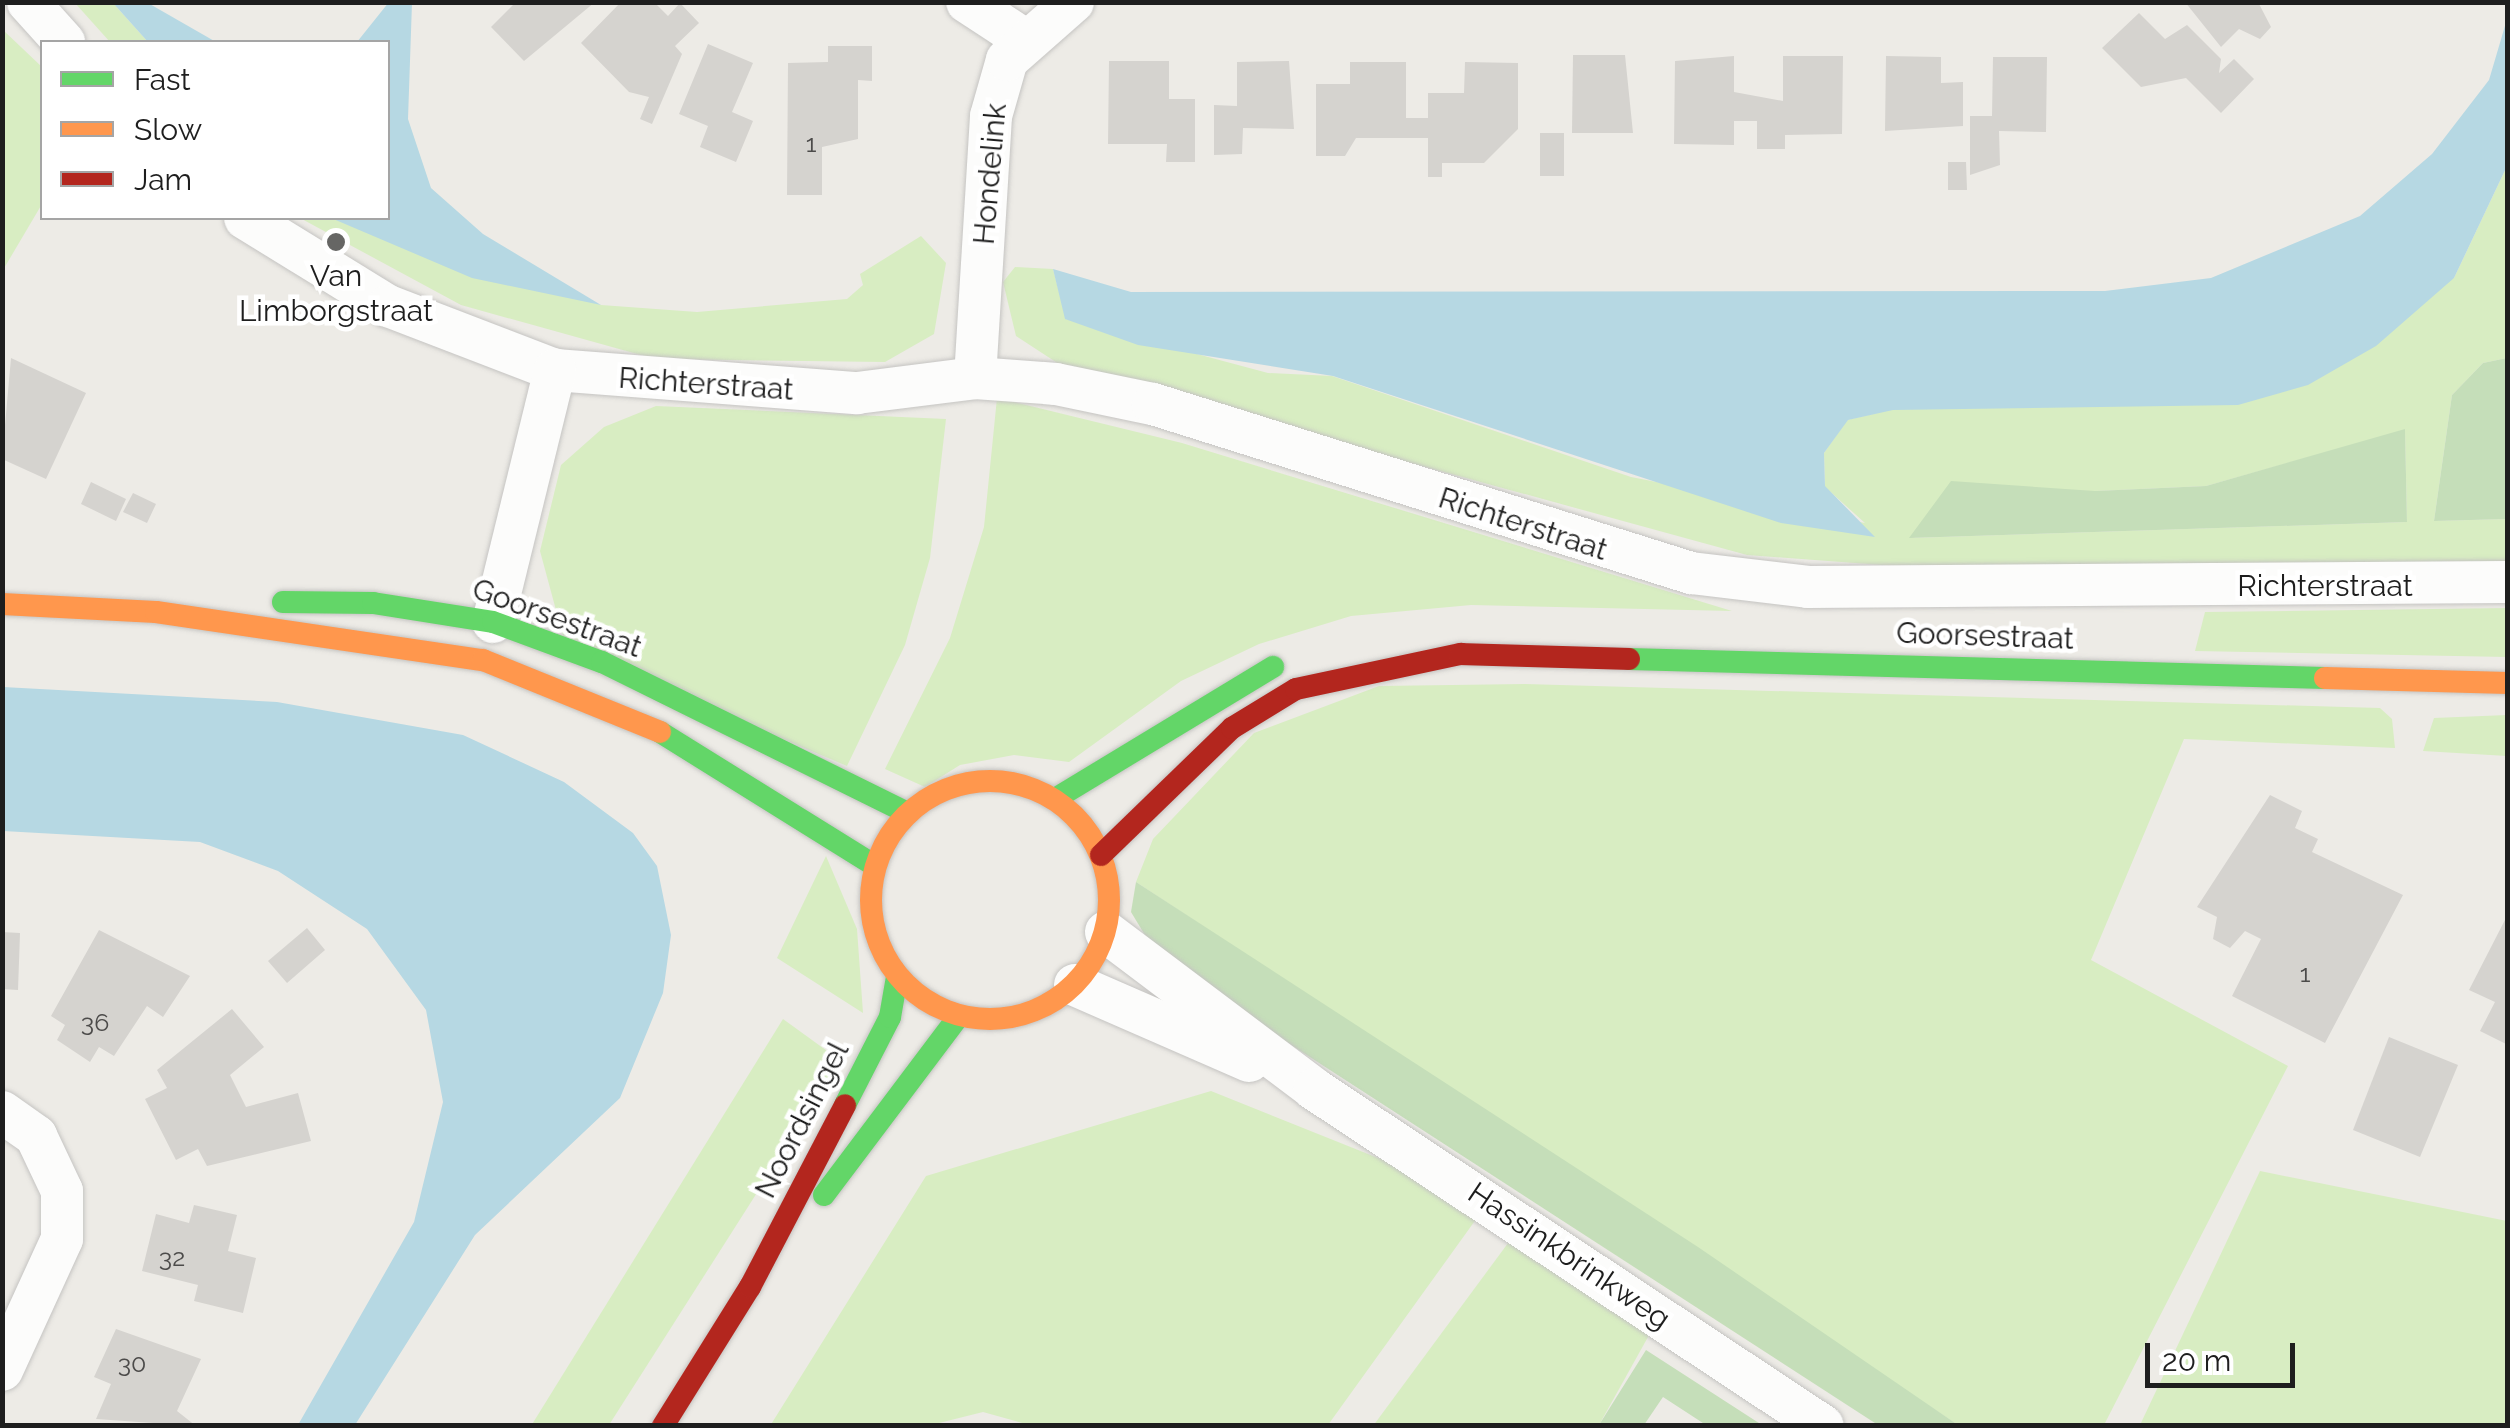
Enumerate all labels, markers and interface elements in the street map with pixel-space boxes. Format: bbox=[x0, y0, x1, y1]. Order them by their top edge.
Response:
legend bbox=[40, 40, 390, 220]
text: Fast bbox=[134, 62, 191, 97]
street label: Hondelink bbox=[966, 102, 1014, 246]
text: Slow bbox=[134, 112, 202, 147]
house number: 1 bbox=[806, 128, 816, 158]
text: Jam bbox=[134, 162, 192, 197]
marker: Van Limborgstraat bbox=[325, 231, 347, 253]
place label: Van Limborgstraat bbox=[239, 258, 433, 328]
street label: Richterstraat bbox=[617, 360, 795, 408]
street label: Richterstraat bbox=[1434, 480, 1612, 568]
street label: Richterstraat bbox=[2237, 568, 2413, 604]
street label: Goorsestraat bbox=[467, 571, 647, 665]
street label: Goorsestraat bbox=[1896, 615, 2074, 657]
house number: 1 bbox=[2300, 958, 2310, 988]
house number: 36 bbox=[81, 1007, 109, 1037]
street label: Noordsingel bbox=[747, 1036, 857, 1204]
street label: Hassinkbrinkweg bbox=[1461, 1175, 1677, 1337]
house number: 32 bbox=[159, 1242, 185, 1272]
scale bar bbox=[2150, 1323, 2300, 1385]
text: 20 m bbox=[2162, 1343, 2231, 1378]
house number: 30 bbox=[118, 1348, 146, 1378]

